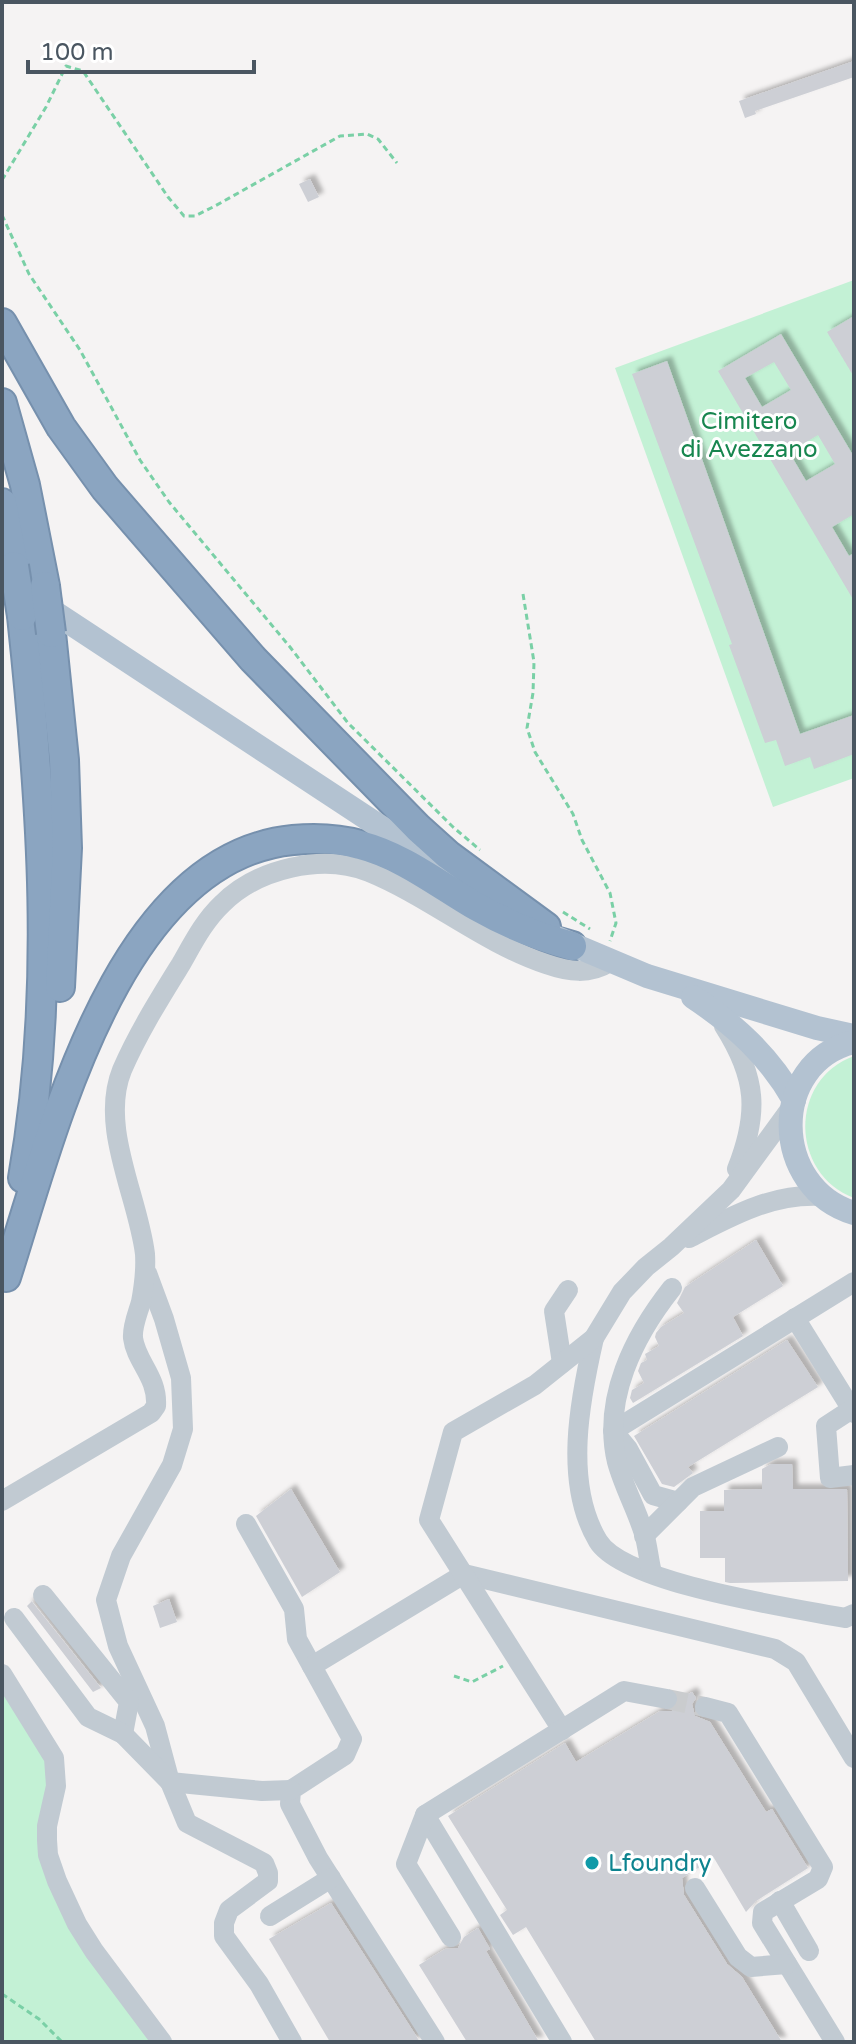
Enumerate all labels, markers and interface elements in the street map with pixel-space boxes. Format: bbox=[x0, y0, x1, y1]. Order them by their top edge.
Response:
scale bar bbox=[28, 24, 254, 74]
text: 100 m bbox=[40, 38, 114, 67]
park label: Cimitero di Avezzano bbox=[680, 407, 818, 464]
place label: Lfoundry bbox=[608, 1849, 711, 1878]
marker: Lfoundry bbox=[583, 1854, 601, 1872]

